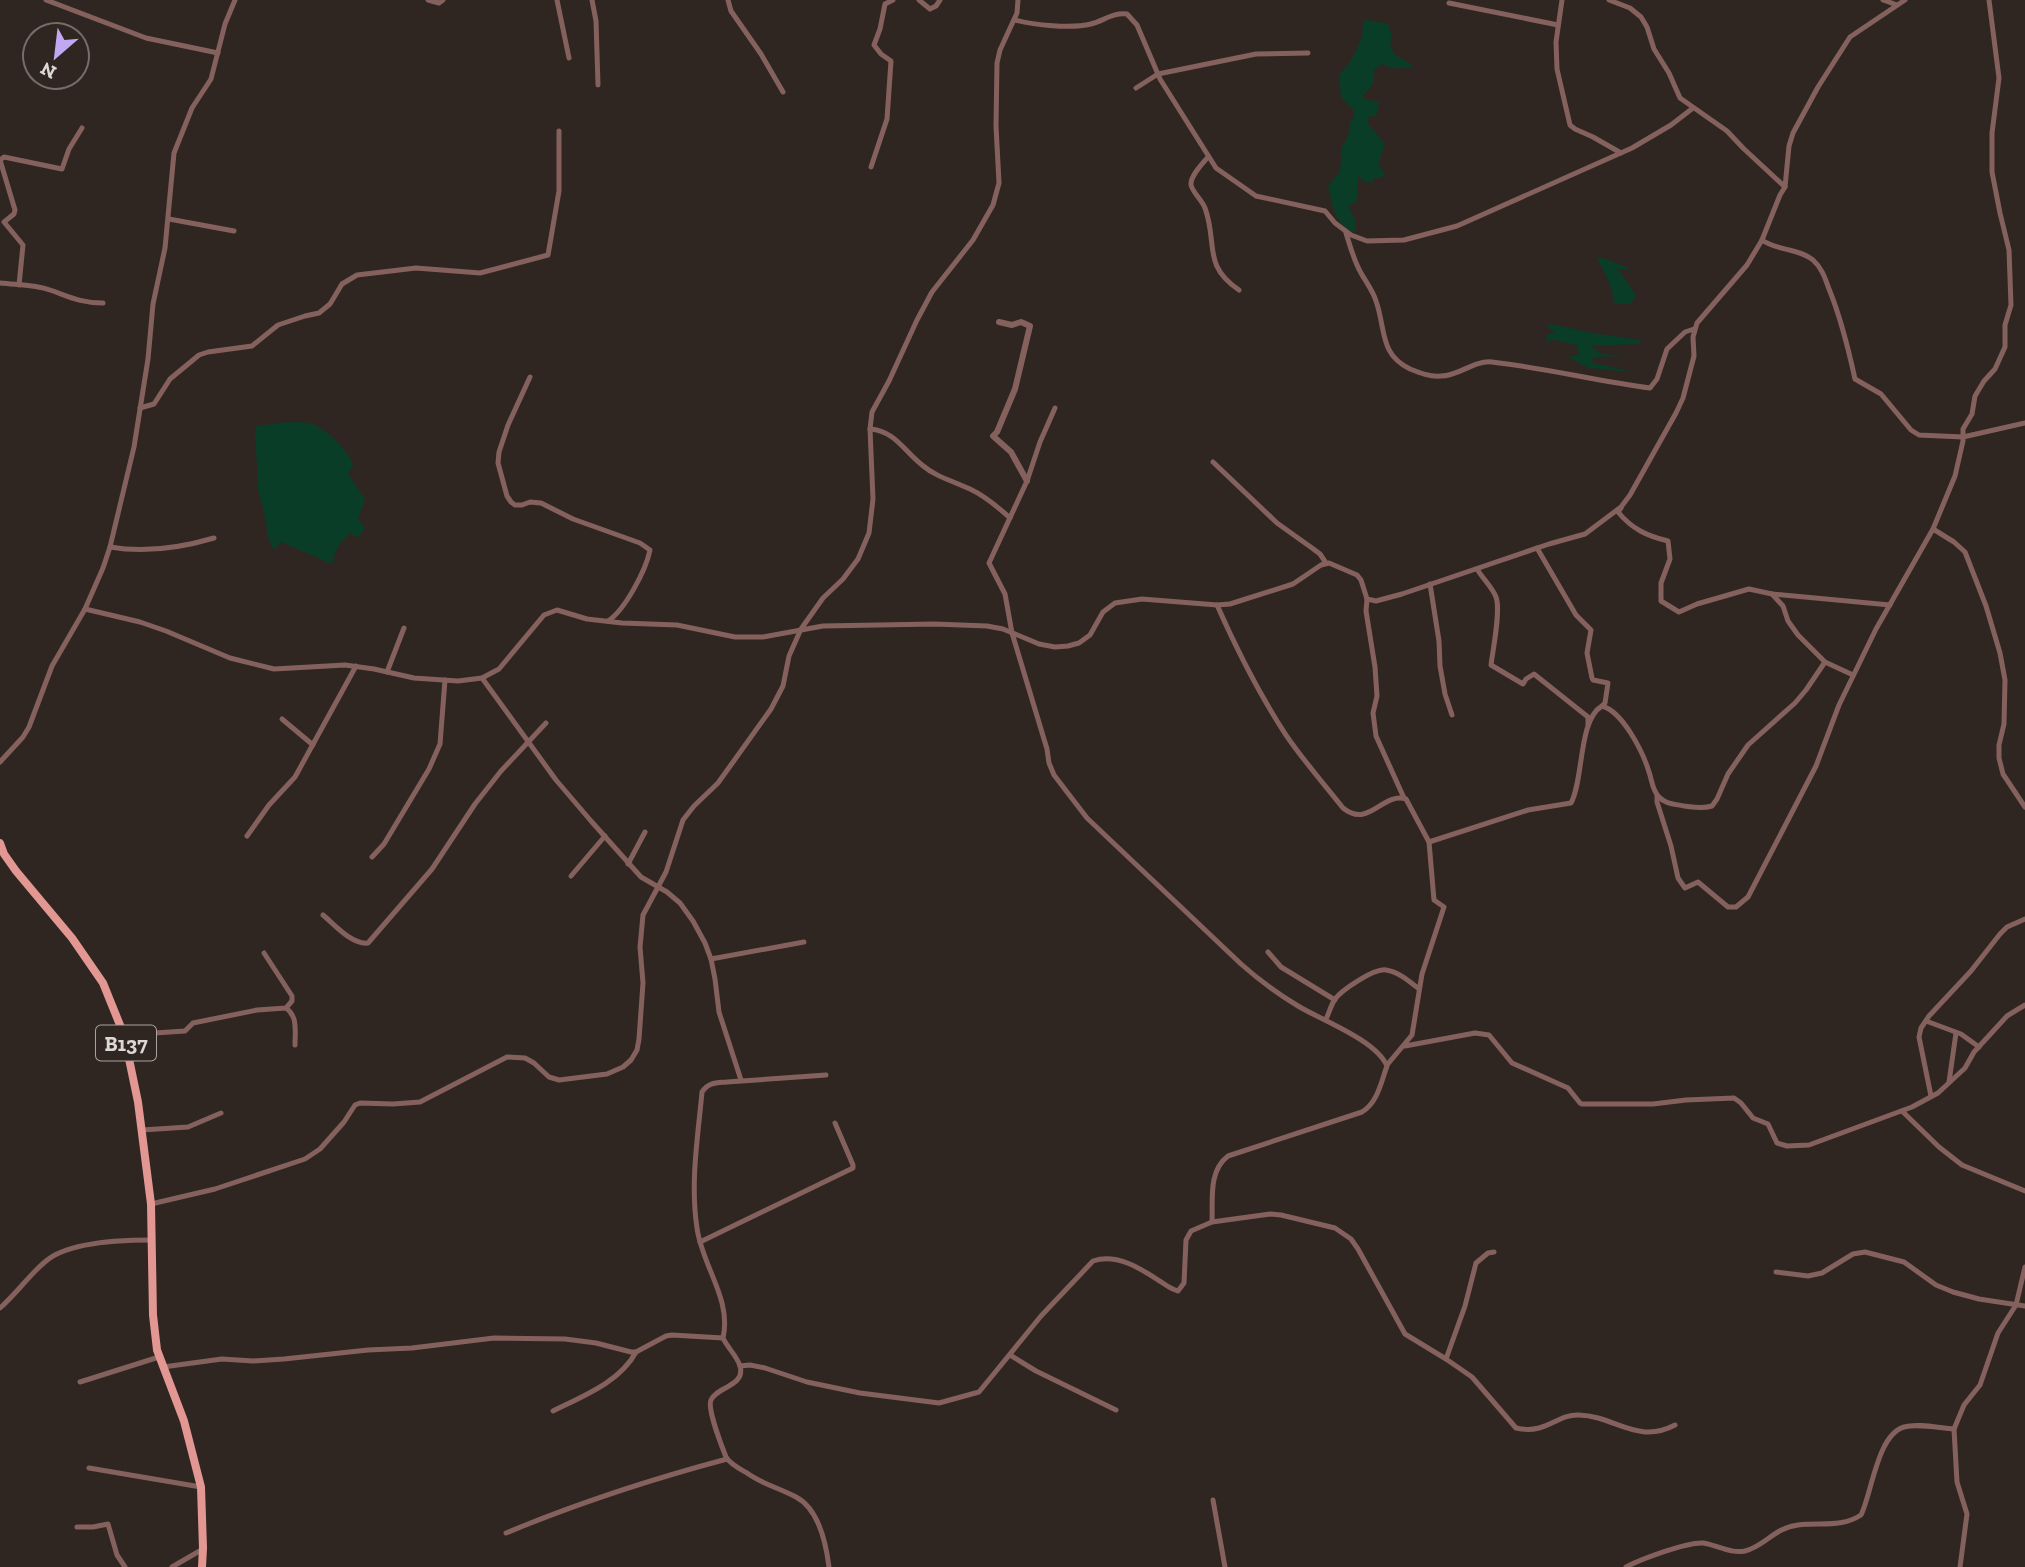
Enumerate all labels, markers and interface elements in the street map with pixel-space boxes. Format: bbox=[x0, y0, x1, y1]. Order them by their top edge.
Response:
north arrow bbox=[21, 21, 91, 91]
text: N bbox=[36, 57, 60, 84]
road number: B137 bbox=[96, 1026, 156, 1060]

